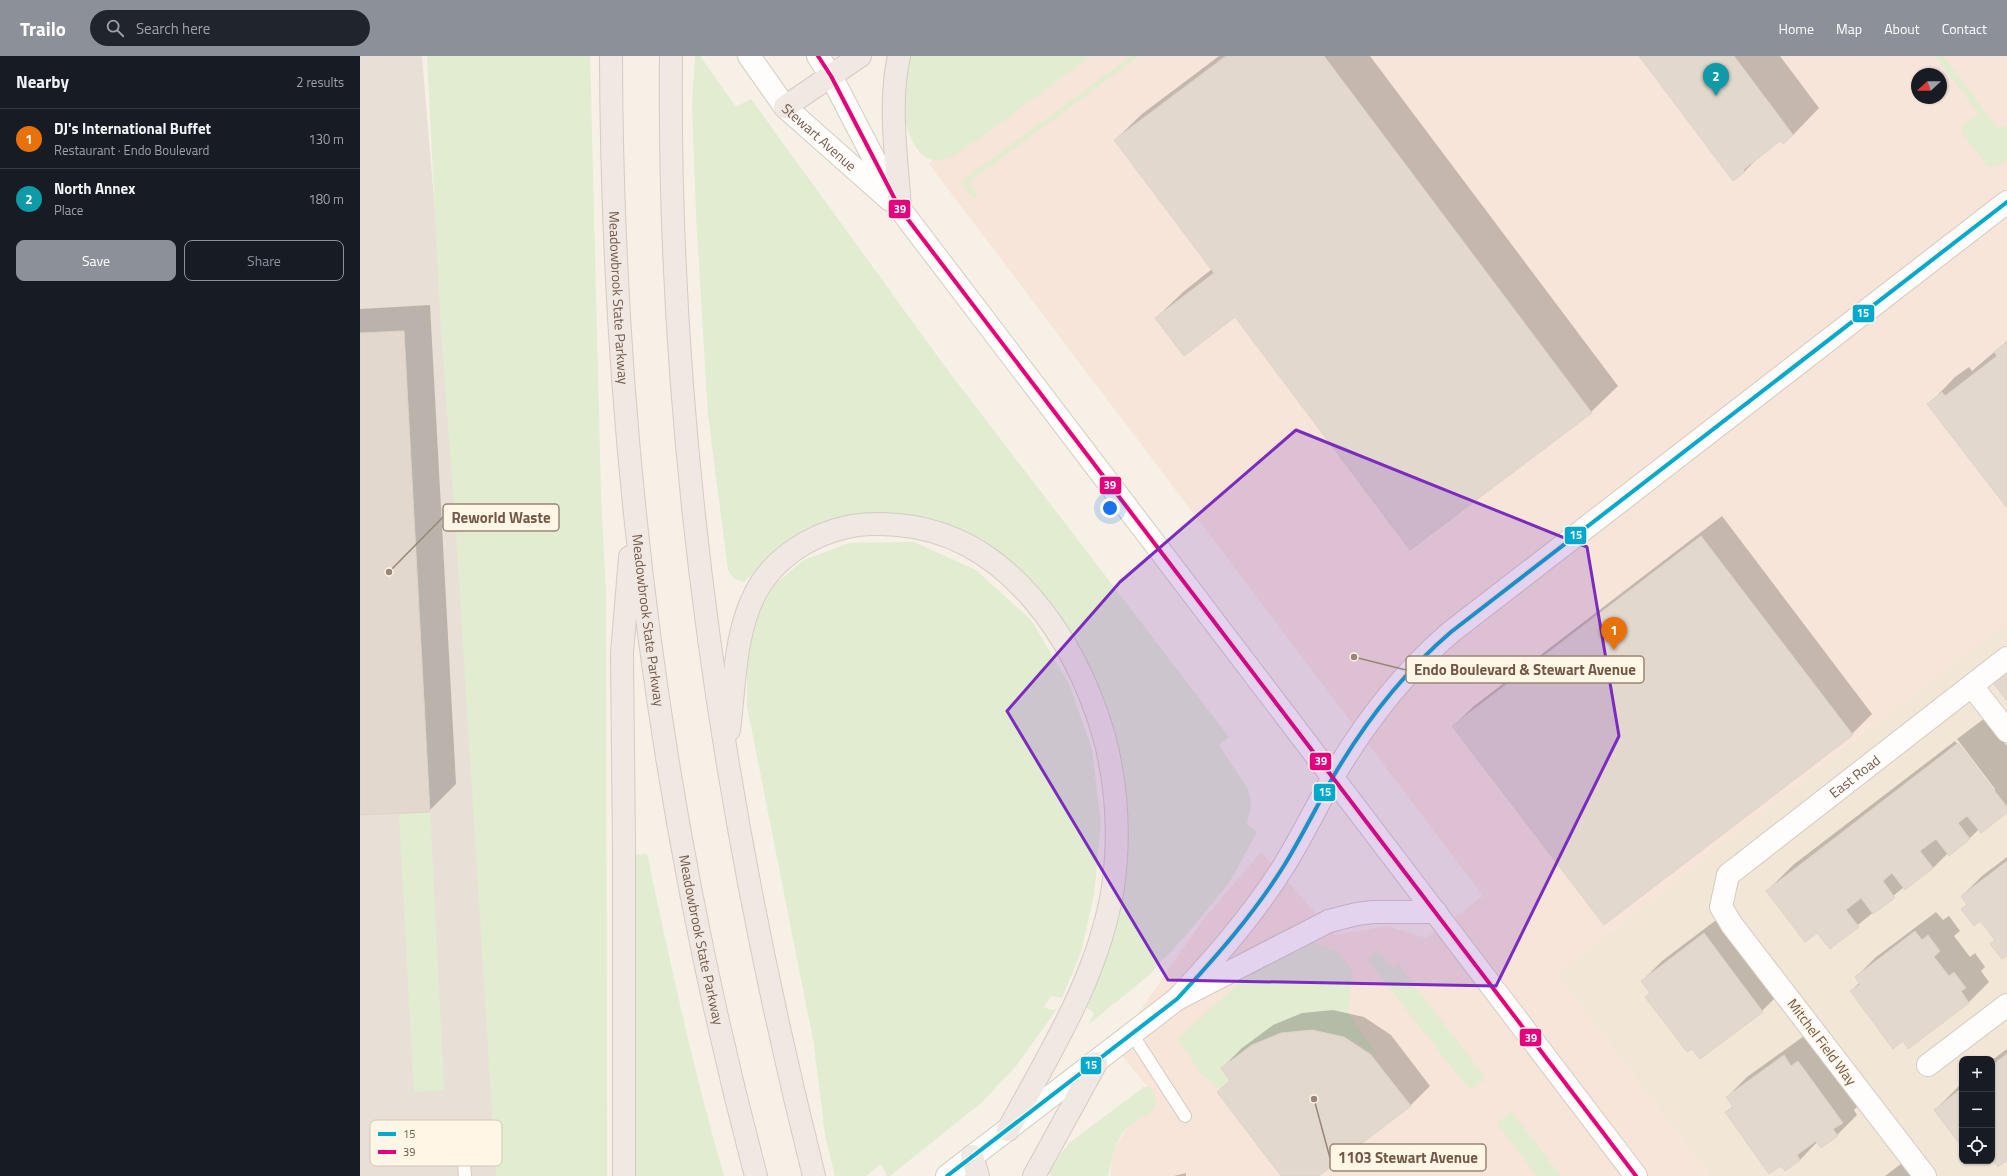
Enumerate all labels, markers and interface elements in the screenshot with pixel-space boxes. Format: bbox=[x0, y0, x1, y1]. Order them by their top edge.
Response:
search box bbox=[90, 10, 370, 46]
text: Trailo bbox=[20, 14, 66, 43]
icon: search bbox=[104, 17, 126, 39]
text: Search here bbox=[136, 17, 210, 40]
text: Home bbox=[1779, 18, 1814, 39]
text: Map bbox=[1836, 18, 1862, 39]
text: About bbox=[1884, 18, 1920, 39]
text: Contact bbox=[1942, 18, 1987, 39]
pin: 2 bbox=[1703, 63, 1729, 96]
north arrow bbox=[1911, 68, 1947, 104]
text: Nearby bbox=[16, 69, 69, 95]
text: 2 results bbox=[296, 72, 344, 92]
street label: Stewart Avenue bbox=[777, 98, 861, 176]
text: DJ's International Buffet bbox=[54, 117, 211, 140]
text: 1 bbox=[25, 129, 33, 149]
text: 130 m bbox=[308, 129, 344, 149]
text: Restaurant · Endo Boulevard bbox=[54, 140, 209, 160]
text: North Annex bbox=[54, 177, 135, 200]
text: 2 bbox=[25, 189, 33, 209]
text: 180 m bbox=[308, 189, 344, 209]
line badge: 39 bbox=[888, 199, 911, 219]
text: Place bbox=[54, 200, 83, 220]
text: 39 bbox=[894, 201, 906, 217]
street label: Meadowbrook State Parkway bbox=[604, 211, 635, 385]
button: Save bbox=[16, 240, 176, 281]
button: Share bbox=[184, 240, 344, 281]
line badge: 15 bbox=[1852, 304, 1875, 323]
text: 15 bbox=[1857, 305, 1869, 321]
line badge: 39 bbox=[1099, 476, 1122, 495]
text: 39 bbox=[1104, 477, 1116, 493]
your location bbox=[1100, 498, 1120, 518]
callout: Reworld Waste bbox=[443, 504, 559, 531]
text: Reworld Waste bbox=[451, 506, 551, 529]
line badge: 15 bbox=[1564, 526, 1587, 545]
text: 15 bbox=[1570, 527, 1582, 543]
street label: Meadowbrook State Parkway bbox=[627, 533, 670, 708]
pin: 1 bbox=[1601, 617, 1627, 650]
callout: Endo Boulevard & Stewart Avenue bbox=[1406, 656, 1644, 683]
text: Endo Boulevard & Stewart Avenue bbox=[1414, 658, 1636, 681]
street label: East Road bbox=[1824, 749, 1884, 803]
line badge: 39 bbox=[1309, 752, 1332, 771]
text: 39 bbox=[1315, 753, 1327, 769]
line badge: 15 bbox=[1313, 783, 1336, 802]
text: 15 bbox=[1319, 784, 1331, 800]
street label: Meadowbrook State Parkway bbox=[674, 853, 730, 1027]
street label: Mitchel Field Way bbox=[1783, 994, 1862, 1090]
line badge: 39 bbox=[1519, 1028, 1542, 1047]
text: 39 bbox=[1525, 1030, 1537, 1046]
line badge: 15 bbox=[1080, 1056, 1102, 1075]
map controls bbox=[1959, 1056, 1995, 1164]
button: + bbox=[1959, 1056, 1995, 1092]
text: 15 bbox=[1085, 1057, 1097, 1073]
button: − bbox=[1959, 1092, 1995, 1128]
legend bbox=[370, 1120, 502, 1166]
text: 15 bbox=[403, 1126, 415, 1142]
button: locate bbox=[1959, 1128, 1995, 1164]
text: 39 bbox=[403, 1144, 415, 1160]
callout: 1103 Stewart Avenue bbox=[1330, 1144, 1486, 1171]
text: 1103 Stewart Avenue bbox=[1338, 1146, 1478, 1169]

